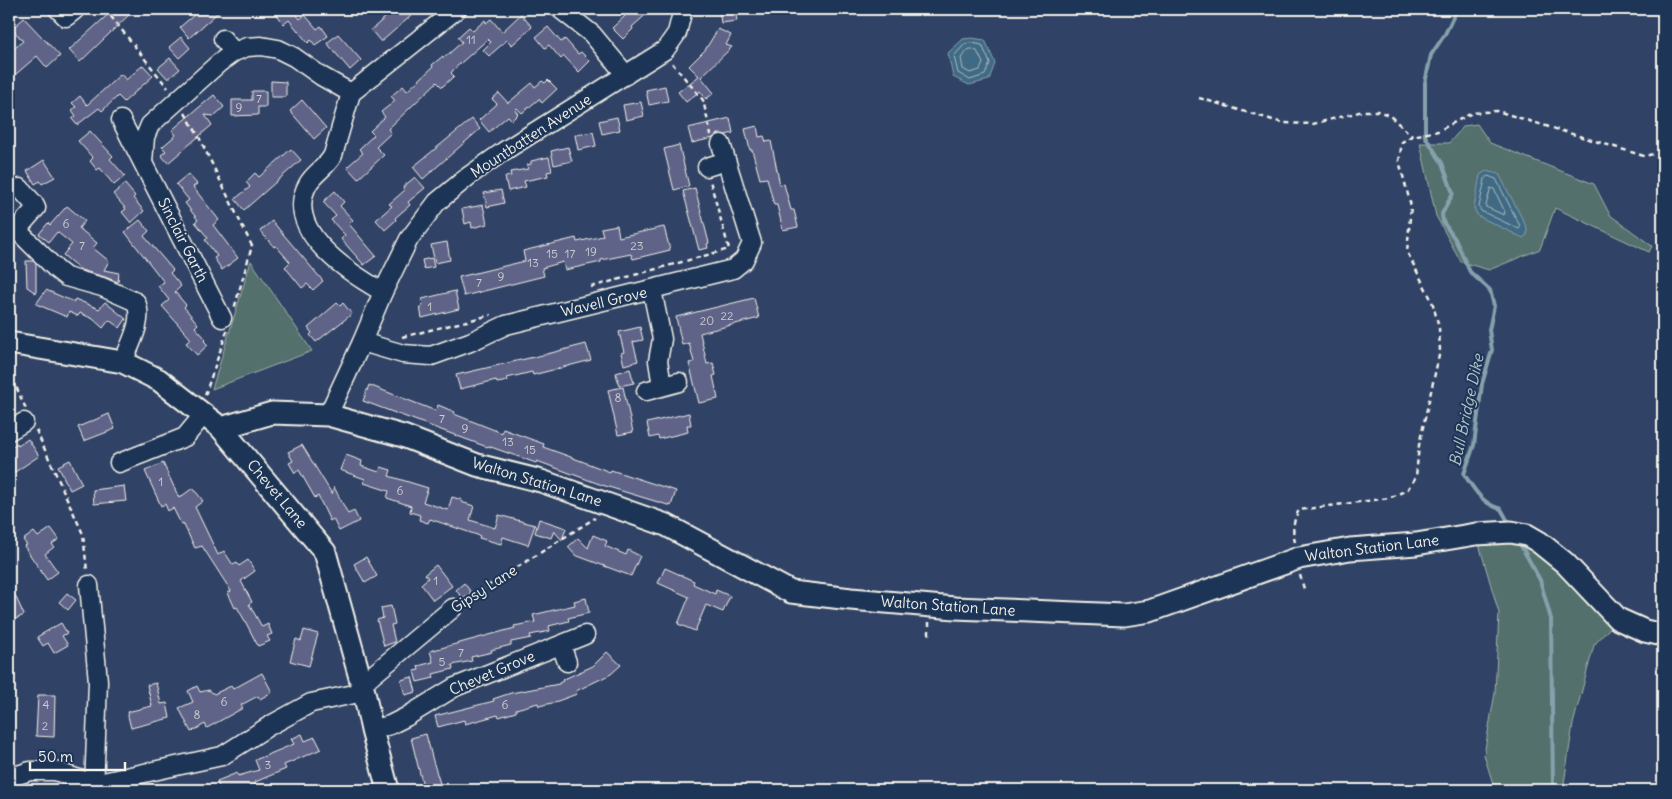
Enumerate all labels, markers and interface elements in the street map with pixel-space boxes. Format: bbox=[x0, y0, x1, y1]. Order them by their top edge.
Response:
house number: 11 bbox=[466, 32, 476, 47]
street label: Mountbatten Avenue bbox=[467, 89, 595, 182]
house number: 7 bbox=[256, 91, 262, 106]
house number: 9 bbox=[236, 100, 243, 115]
street label: Sinclair Garth bbox=[154, 194, 213, 285]
house number: 6 bbox=[63, 216, 70, 231]
house number: 7 bbox=[79, 238, 85, 253]
house number: 23 bbox=[630, 238, 644, 253]
house number: 19 bbox=[585, 244, 597, 259]
house number: 15 bbox=[546, 246, 558, 261]
house number: 17 bbox=[565, 246, 575, 261]
house number: 13 bbox=[527, 255, 539, 270]
house number: 9 bbox=[498, 269, 505, 284]
house number: 7 bbox=[476, 275, 482, 290]
street label: Wavell Grove bbox=[559, 282, 649, 321]
house number: 1 bbox=[428, 299, 432, 314]
house number: 22 bbox=[720, 308, 734, 323]
house number: 20 bbox=[700, 313, 714, 328]
water label: Bull Bridge Dike bbox=[1444, 351, 1488, 468]
house number: 8 bbox=[615, 390, 622, 405]
house number: 7 bbox=[439, 411, 445, 426]
house number: 9 bbox=[462, 421, 469, 436]
house number: 13 bbox=[502, 434, 514, 449]
house number: 15 bbox=[524, 442, 536, 457]
street label: Walton Station Lane bbox=[470, 453, 604, 510]
street label: Chevet Lane bbox=[243, 455, 312, 532]
house number: 1 bbox=[159, 474, 163, 489]
house number: 6 bbox=[397, 483, 404, 498]
street label: Walton Station Lane bbox=[1304, 530, 1440, 565]
street label: Gipsy Lane bbox=[447, 560, 520, 617]
house number: 1 bbox=[434, 573, 438, 588]
street label: Walton Station Lane bbox=[880, 591, 1016, 620]
house number: 7 bbox=[458, 645, 464, 660]
street label: Chevet Grove bbox=[446, 646, 537, 699]
house number: 5 bbox=[439, 654, 446, 669]
house number: 6 bbox=[221, 694, 228, 709]
house number: 4 bbox=[43, 697, 50, 712]
house number: 6 bbox=[502, 697, 509, 712]
house number: 8 bbox=[194, 707, 201, 722]
house number: 2 bbox=[42, 718, 49, 733]
scale bar bbox=[30, 739, 125, 771]
text: 50 m bbox=[38, 747, 73, 766]
house number: 3 bbox=[265, 757, 272, 772]

